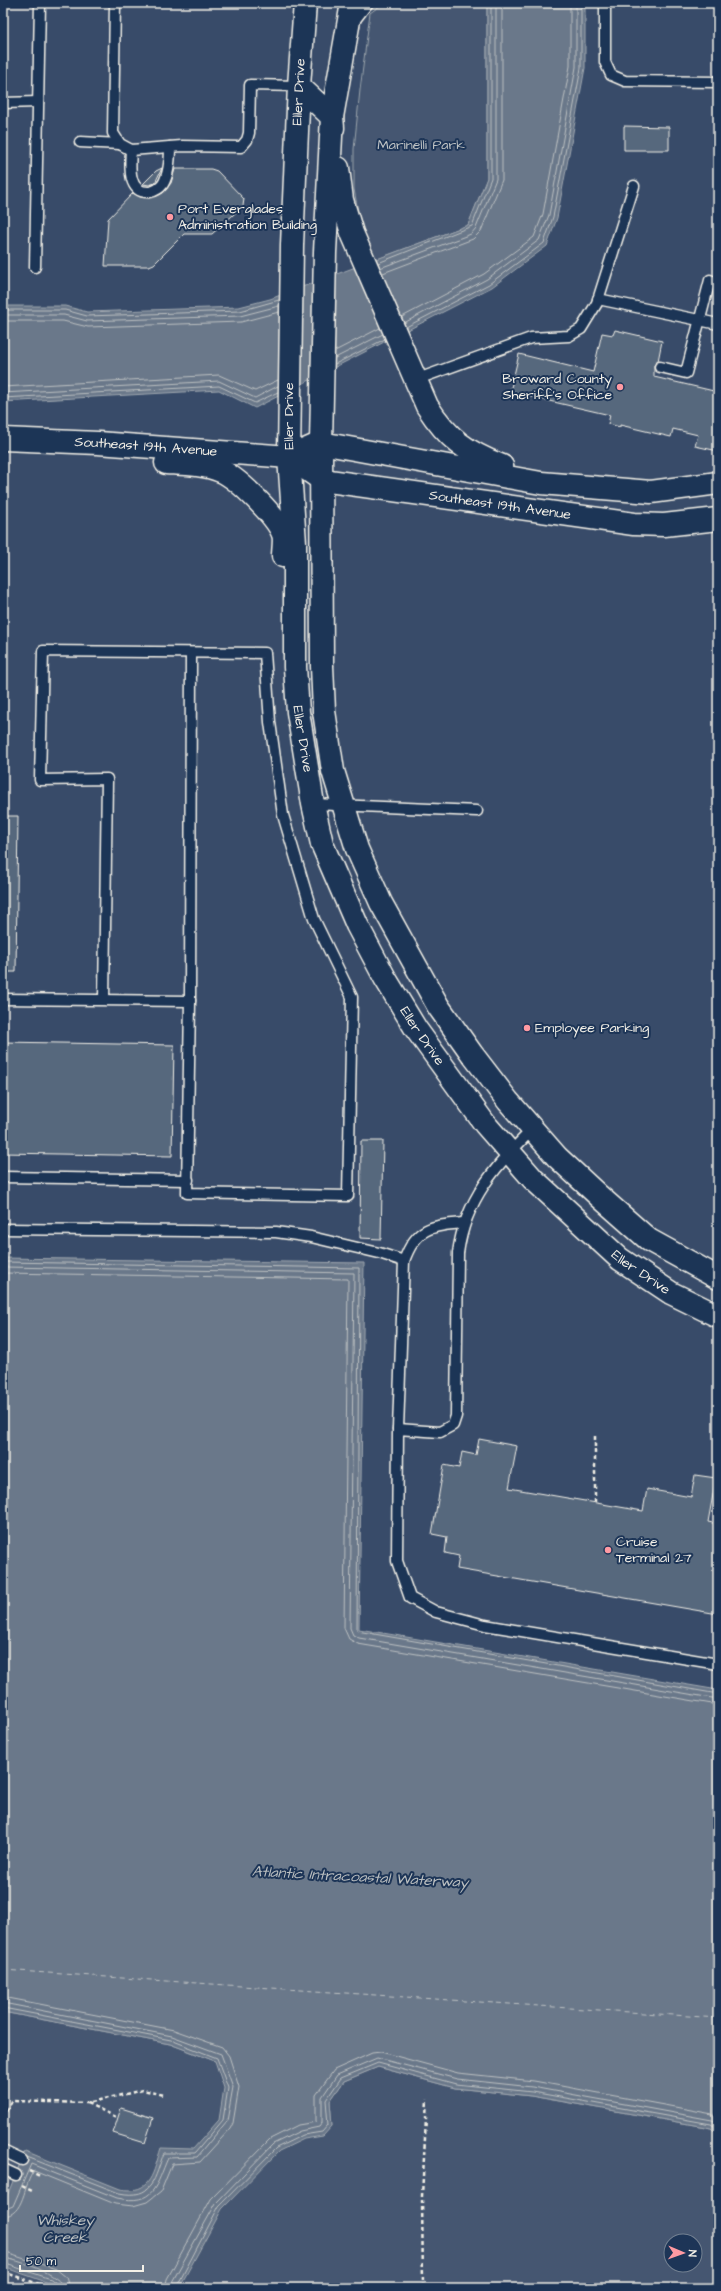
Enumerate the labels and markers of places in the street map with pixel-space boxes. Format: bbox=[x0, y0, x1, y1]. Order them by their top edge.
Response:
place label: Port Everglades Administration Building bbox=[178, 199, 317, 235]
marker: Port Everglades Administration Building bbox=[165, 212, 175, 222]
place label: Broward County Sheriff's Office bbox=[502, 369, 612, 405]
marker: Broward County Sheriff's Office bbox=[615, 382, 625, 392]
place label: Employee Parking bbox=[535, 1018, 649, 1038]
marker: Employee Parking bbox=[522, 1023, 532, 1033]
place label: Cruise Terminal 27 bbox=[616, 1532, 692, 1568]
marker: Cruise Terminal 27 bbox=[603, 1545, 613, 1555]

